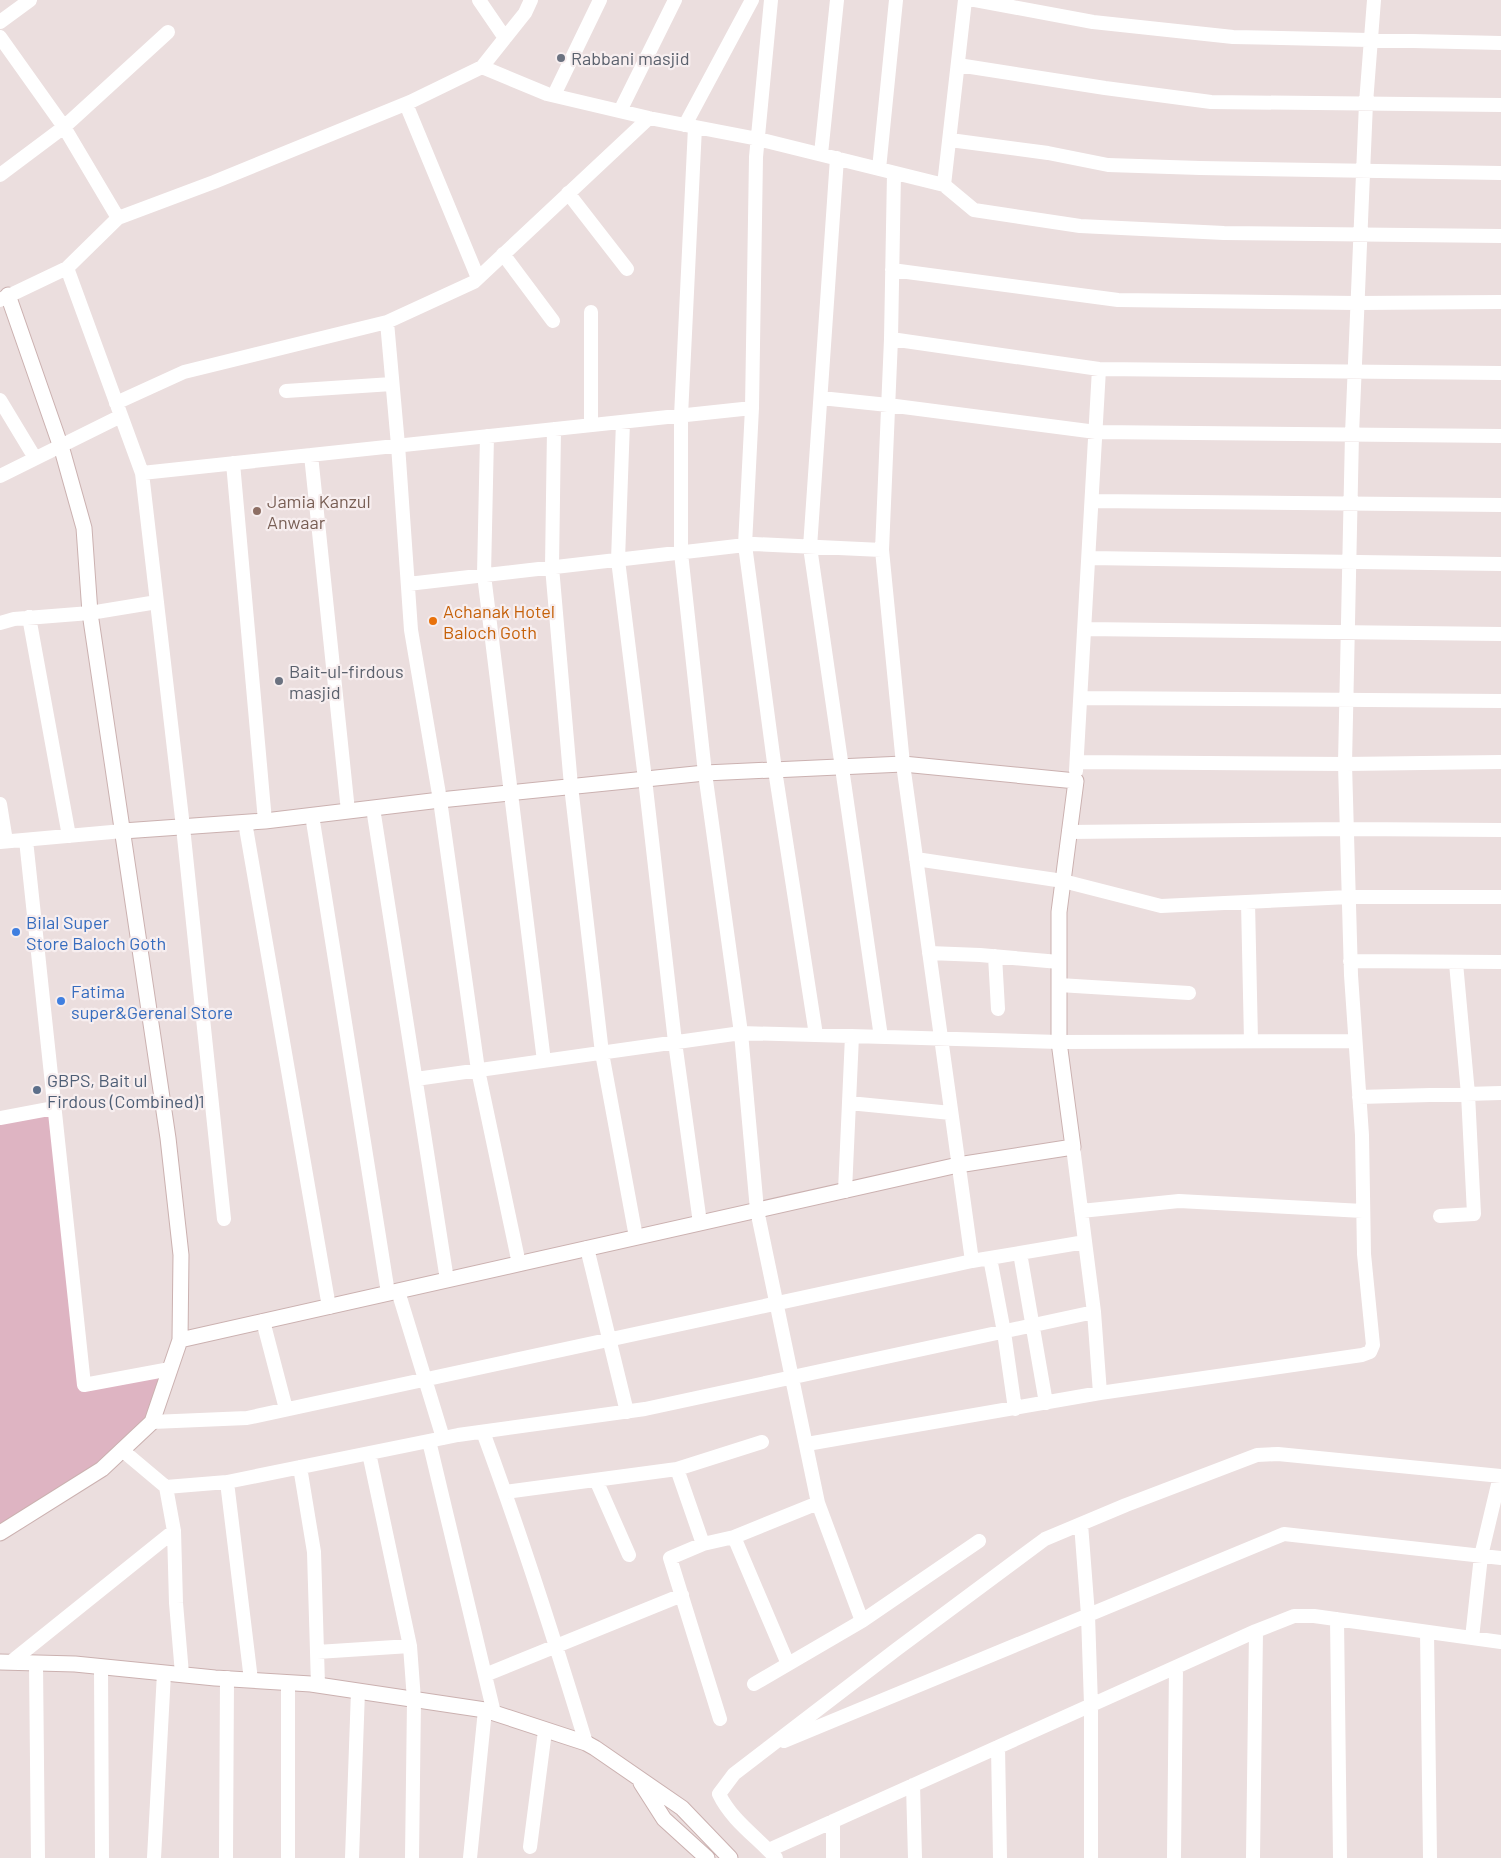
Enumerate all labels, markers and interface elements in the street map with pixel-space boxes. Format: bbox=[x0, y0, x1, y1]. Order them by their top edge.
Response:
place label: Rabbani masjid bbox=[571, 47, 690, 69]
marker: Rabbani masjid bbox=[555, 52, 567, 64]
place label: Jamia Kanzul Anwaar bbox=[267, 490, 371, 533]
marker: Jamia Kanzul Anwaar bbox=[251, 505, 263, 517]
place label: Achanak Hotel Baloch Goth bbox=[443, 600, 555, 643]
marker: Achanak Hotel Baloch Goth bbox=[427, 615, 439, 627]
place label: Bait-ul-firdous masjid bbox=[289, 660, 404, 703]
marker: Bait-ul-firdous masjid bbox=[273, 675, 285, 687]
place label: Bilal Super Store Baloch Goth bbox=[26, 911, 166, 954]
marker: Bilal Super Store Baloch Goth bbox=[10, 926, 22, 938]
place label: Fatima super&Gerenal Store bbox=[71, 980, 233, 1023]
marker: Fatima super&Gerenal Store bbox=[55, 995, 67, 1007]
place label: GBPS, Bait ul Firdous (Combined)1 bbox=[47, 1069, 205, 1112]
marker: GBPS, Bait ul Firdous (Combined)1 bbox=[31, 1084, 43, 1096]

